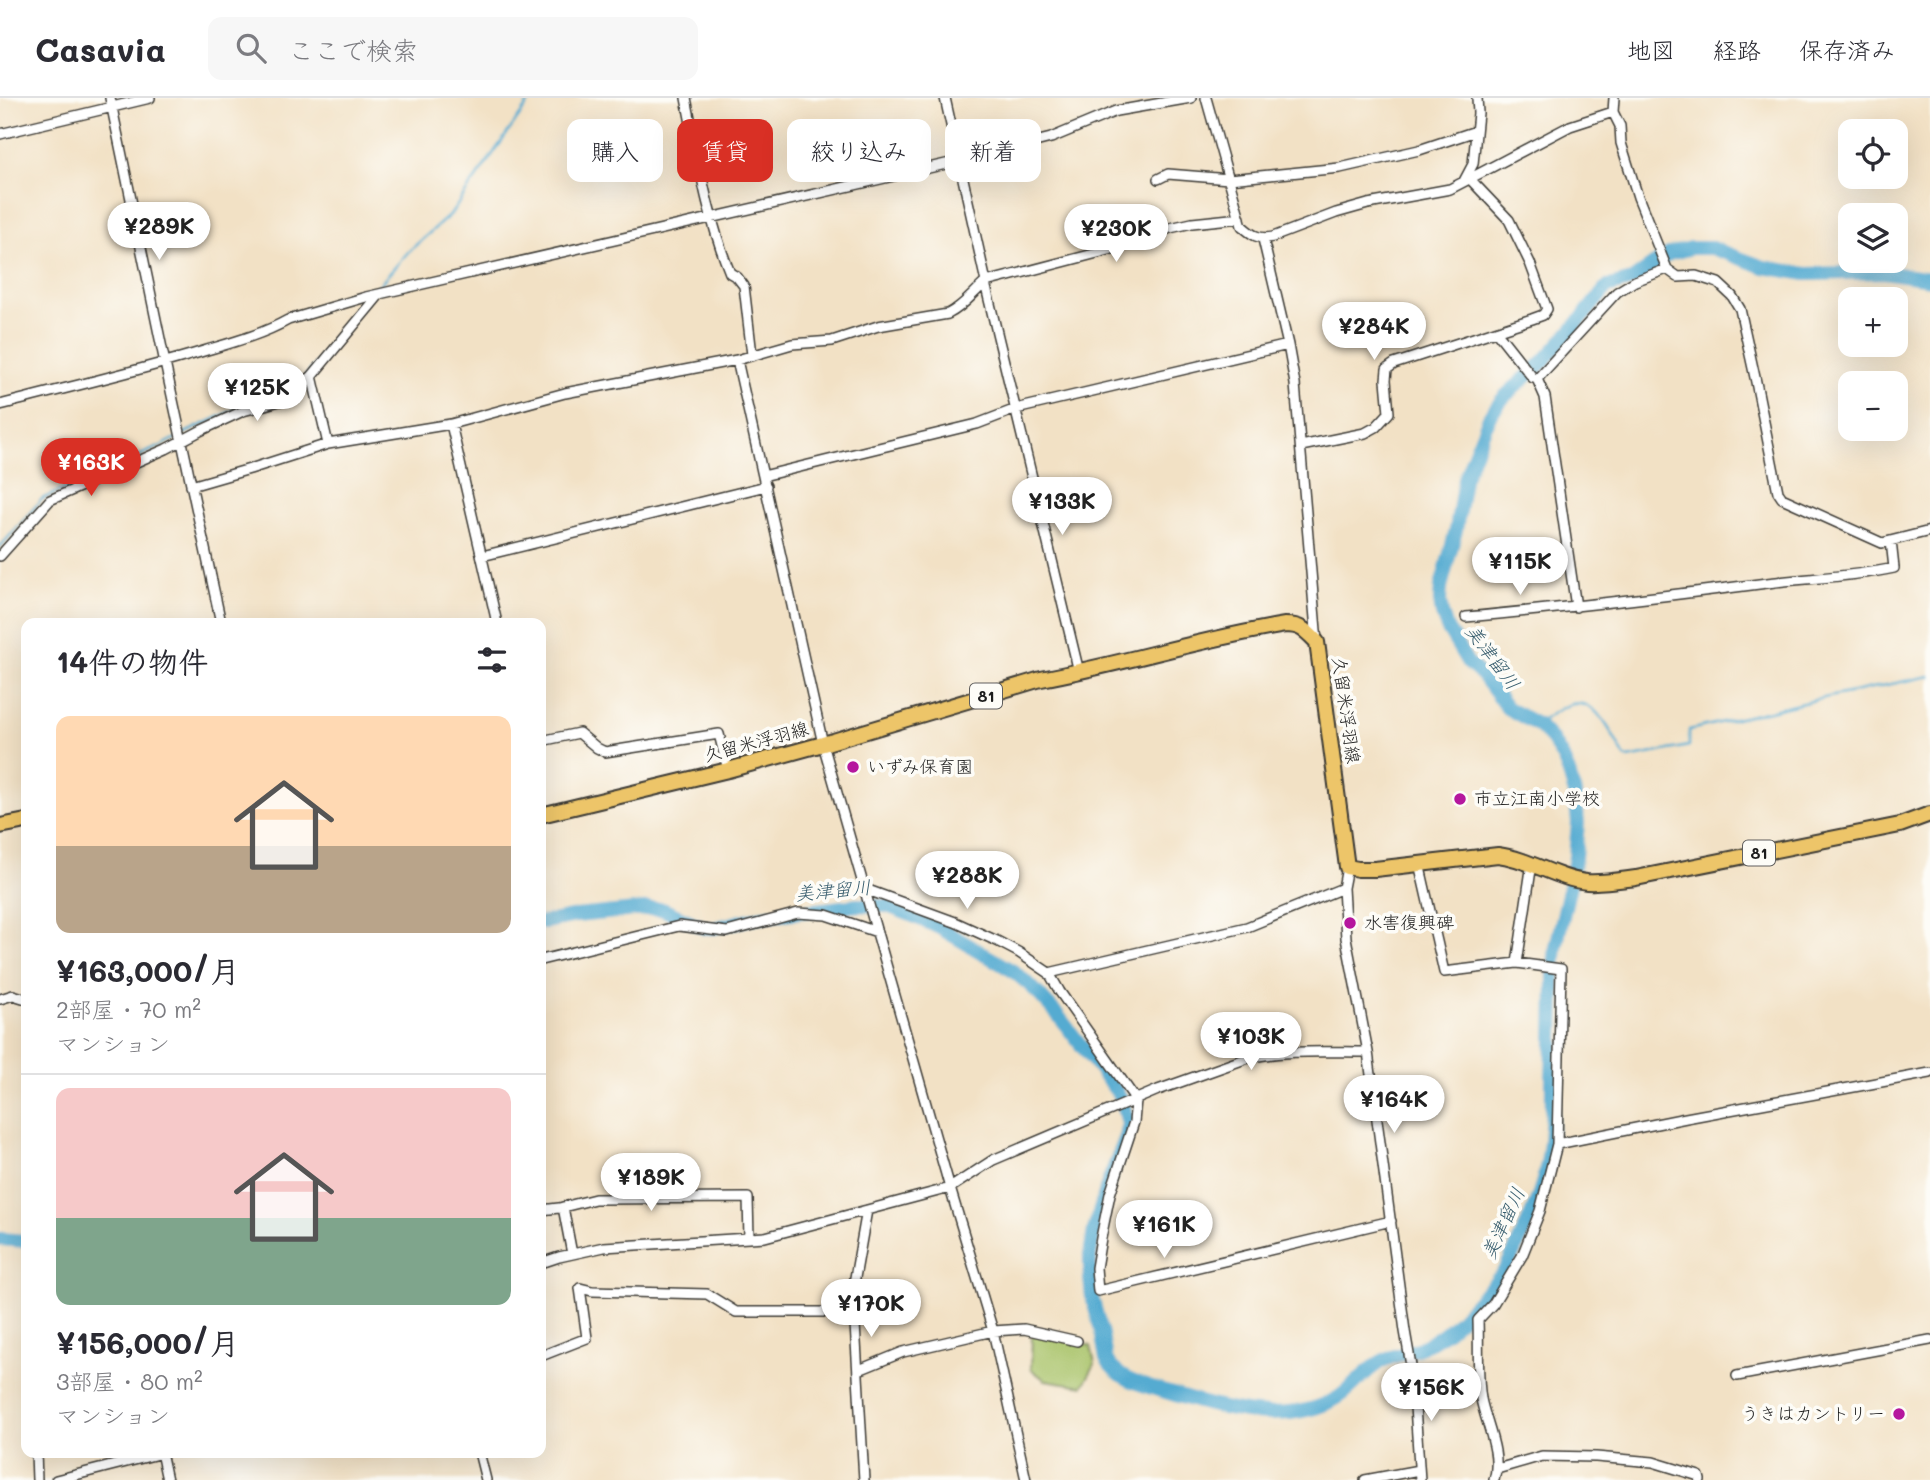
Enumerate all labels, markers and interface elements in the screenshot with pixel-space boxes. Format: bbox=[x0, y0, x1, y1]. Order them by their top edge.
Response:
search box bbox=[208, 17, 698, 80]
text: Casavia bbox=[35, 27, 166, 70]
icon: search bbox=[232, 29, 270, 67]
text: ここで検索 bbox=[288, 33, 418, 67]
text: 地図 bbox=[1627, 34, 1675, 65]
text: 経路 bbox=[1713, 34, 1761, 65]
text: 保存済み bbox=[1799, 34, 1895, 65]
chip: 購入 bbox=[567, 119, 663, 182]
chip: 賃貸 bbox=[677, 119, 773, 182]
chip: 絞り込み bbox=[787, 119, 931, 182]
chip: 新着 bbox=[945, 119, 1041, 182]
map controls bbox=[1838, 119, 1908, 441]
button: locate bbox=[1838, 119, 1908, 189]
pin: ¥289K bbox=[110, 202, 208, 262]
button: layers bbox=[1838, 203, 1908, 273]
pin: ¥230K bbox=[1067, 204, 1165, 264]
text: ¥289K bbox=[123, 210, 195, 240]
text: ¥230K bbox=[1080, 212, 1152, 242]
button: + bbox=[1838, 287, 1908, 357]
pin: ¥284K bbox=[1325, 302, 1423, 362]
text: ¥284K bbox=[1338, 310, 1410, 340]
pin: ¥125K bbox=[208, 364, 306, 423]
text: ¥125K bbox=[224, 371, 290, 401]
button: − bbox=[1838, 371, 1908, 441]
pin: ¥163K bbox=[42, 438, 140, 498]
text: ¥163K bbox=[57, 446, 125, 476]
pin: ¥133K bbox=[1013, 478, 1111, 537]
text: ¥133K bbox=[1028, 485, 1096, 515]
pin: ¥115K bbox=[1471, 538, 1569, 597]
text: ¥115K bbox=[1488, 545, 1552, 575]
water label: 美津留川 bbox=[1461, 619, 1526, 695]
text: 14件の物件 bbox=[56, 641, 208, 681]
icon: filters bbox=[473, 641, 511, 679]
street label: 久留米浮羽線 bbox=[1328, 655, 1366, 765]
road number: 81 bbox=[970, 684, 1002, 708]
street label: 久留米浮羽線 bbox=[700, 715, 811, 767]
place label: いずみ保育園 bbox=[867, 754, 974, 778]
marker: いずみ保育園 bbox=[845, 759, 861, 775]
icon: home bbox=[221, 762, 347, 888]
place label: 市立江南小学校 bbox=[1474, 786, 1600, 810]
marker: 市立江南小学校 bbox=[1452, 791, 1468, 807]
road number: 81 bbox=[1743, 840, 1775, 866]
pin: ¥288K bbox=[918, 852, 1016, 911]
text: ¥288K bbox=[931, 859, 1003, 889]
water label: 美津留川 bbox=[794, 874, 872, 905]
place label: 水害復興碑 bbox=[1364, 910, 1454, 934]
marker: 水害復興碑 bbox=[1342, 915, 1358, 931]
text: ¥163,000/月 bbox=[56, 950, 240, 990]
text: 2部屋 · 70 m² bbox=[56, 994, 201, 1024]
pin: ¥103K bbox=[1202, 1012, 1300, 1072]
text: ¥103K bbox=[1217, 1020, 1285, 1050]
text: マンション bbox=[56, 1028, 170, 1058]
pin: ¥164K bbox=[1345, 1076, 1443, 1135]
text: ¥164K bbox=[1360, 1083, 1428, 1113]
icon: home bbox=[221, 1134, 347, 1260]
pin: ¥189K bbox=[602, 1154, 700, 1213]
text: ¥189K bbox=[617, 1161, 685, 1191]
water label: 美津留川 bbox=[1475, 1183, 1530, 1263]
pin: ¥161K bbox=[1115, 1200, 1213, 1260]
text: ¥161K bbox=[1132, 1208, 1196, 1238]
pin: ¥170K bbox=[822, 1280, 920, 1339]
text: ¥170K bbox=[837, 1287, 905, 1317]
text: ¥156,000/月 bbox=[56, 1322, 239, 1362]
pin: ¥156K bbox=[1382, 1364, 1480, 1423]
text: 3部屋 · 80 m² bbox=[56, 1366, 203, 1396]
text: ¥156K bbox=[1397, 1371, 1465, 1401]
text: マンション bbox=[56, 1400, 170, 1430]
place label: うきはカントリー bbox=[1741, 1401, 1885, 1425]
marker: うきはカントリー bbox=[1891, 1406, 1907, 1422]

